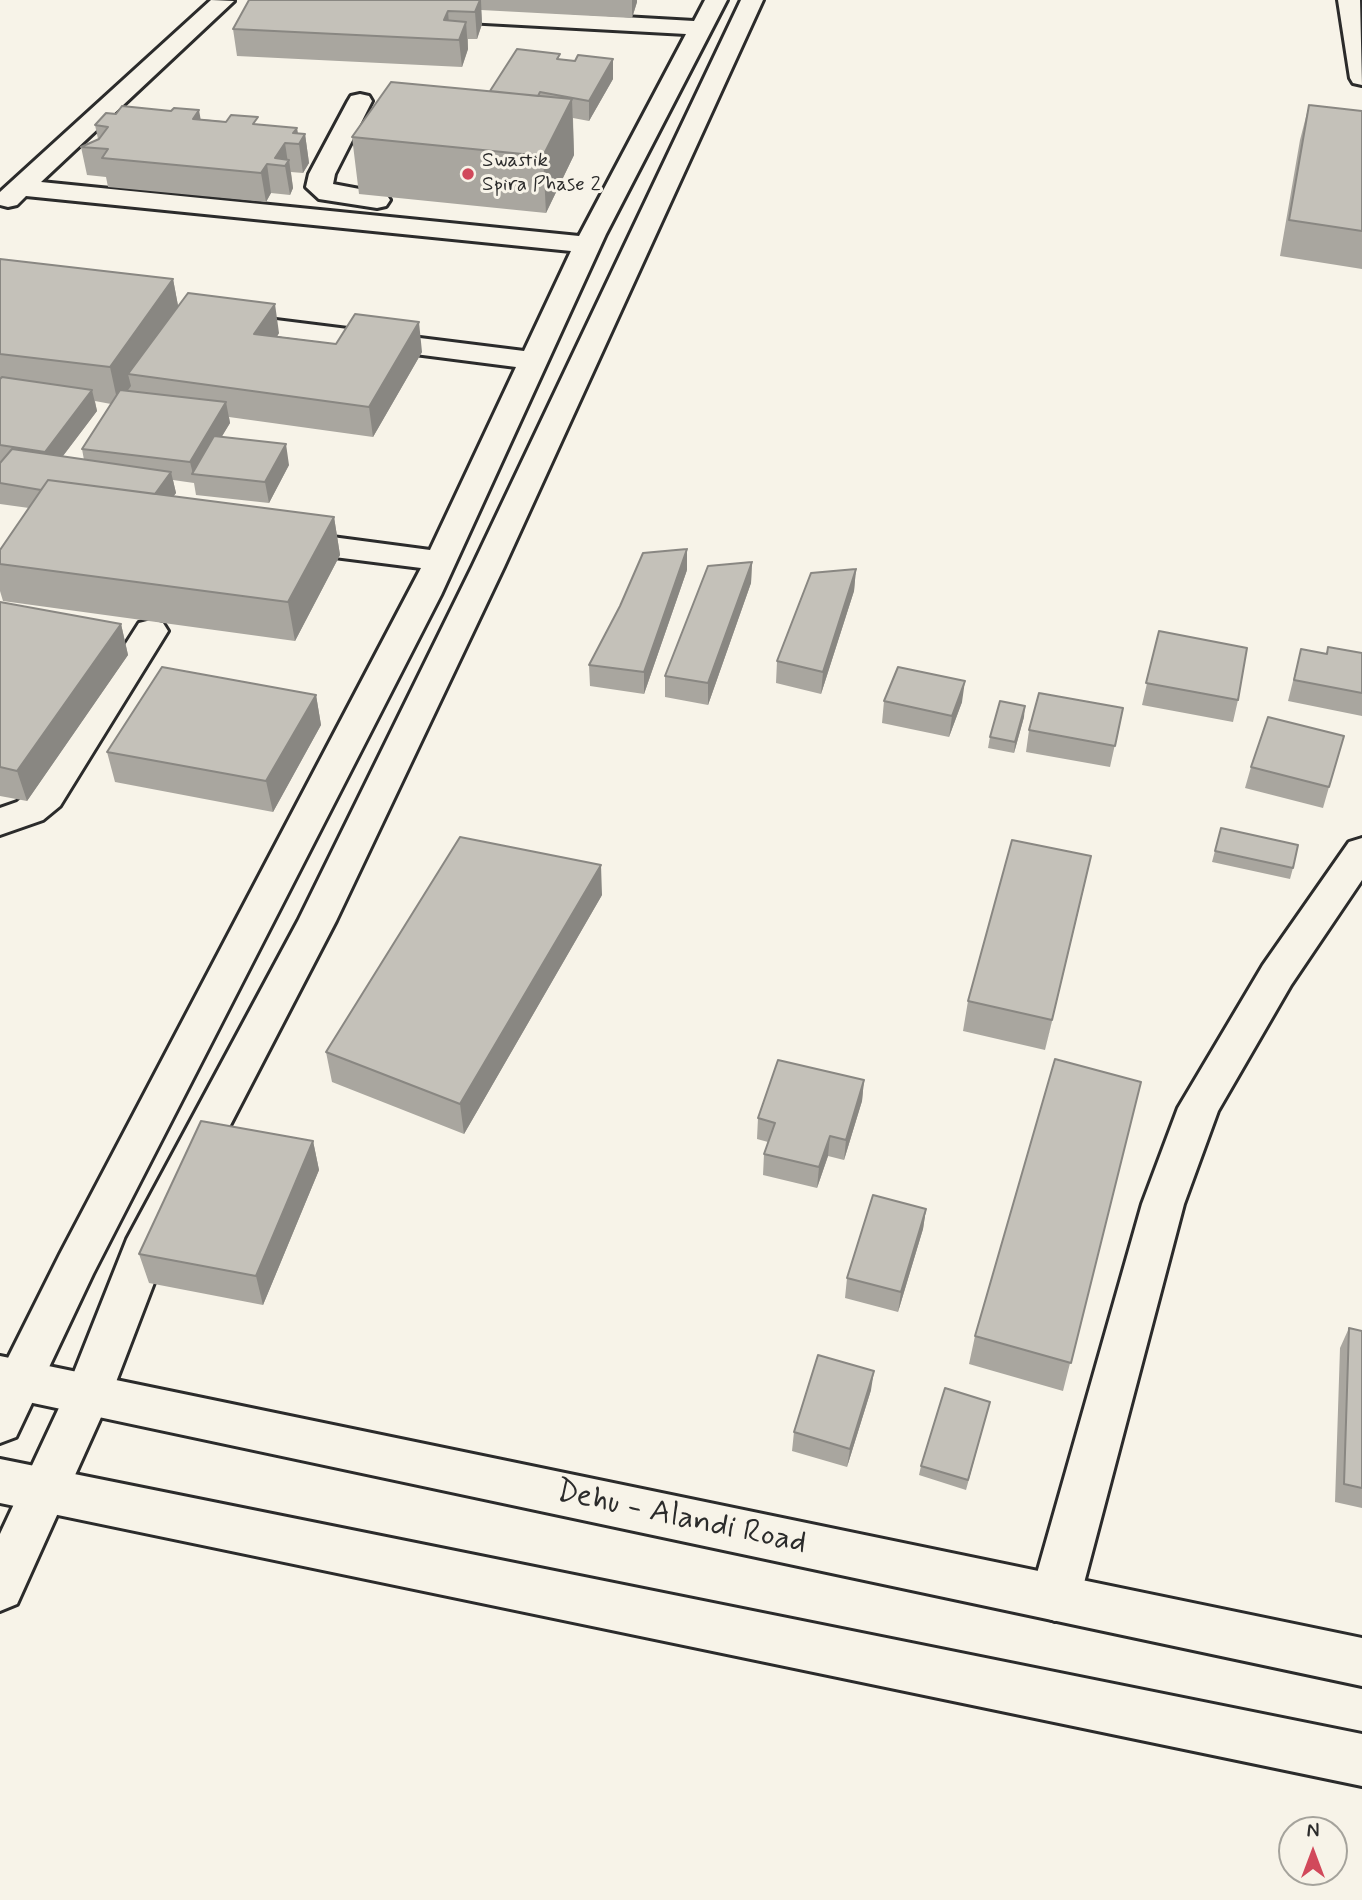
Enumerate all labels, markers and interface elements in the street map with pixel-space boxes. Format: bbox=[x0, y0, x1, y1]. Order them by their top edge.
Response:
place label: Swastik Spira Phase 2 bbox=[482, 149, 601, 199]
marker: Swastik Spira Phase 2 bbox=[460, 166, 476, 182]
street label: Dehu - Alandi Road bbox=[552, 1474, 810, 1564]
north arrow bbox=[1278, 1816, 1348, 1886]
text: N bbox=[1307, 1819, 1319, 1844]

